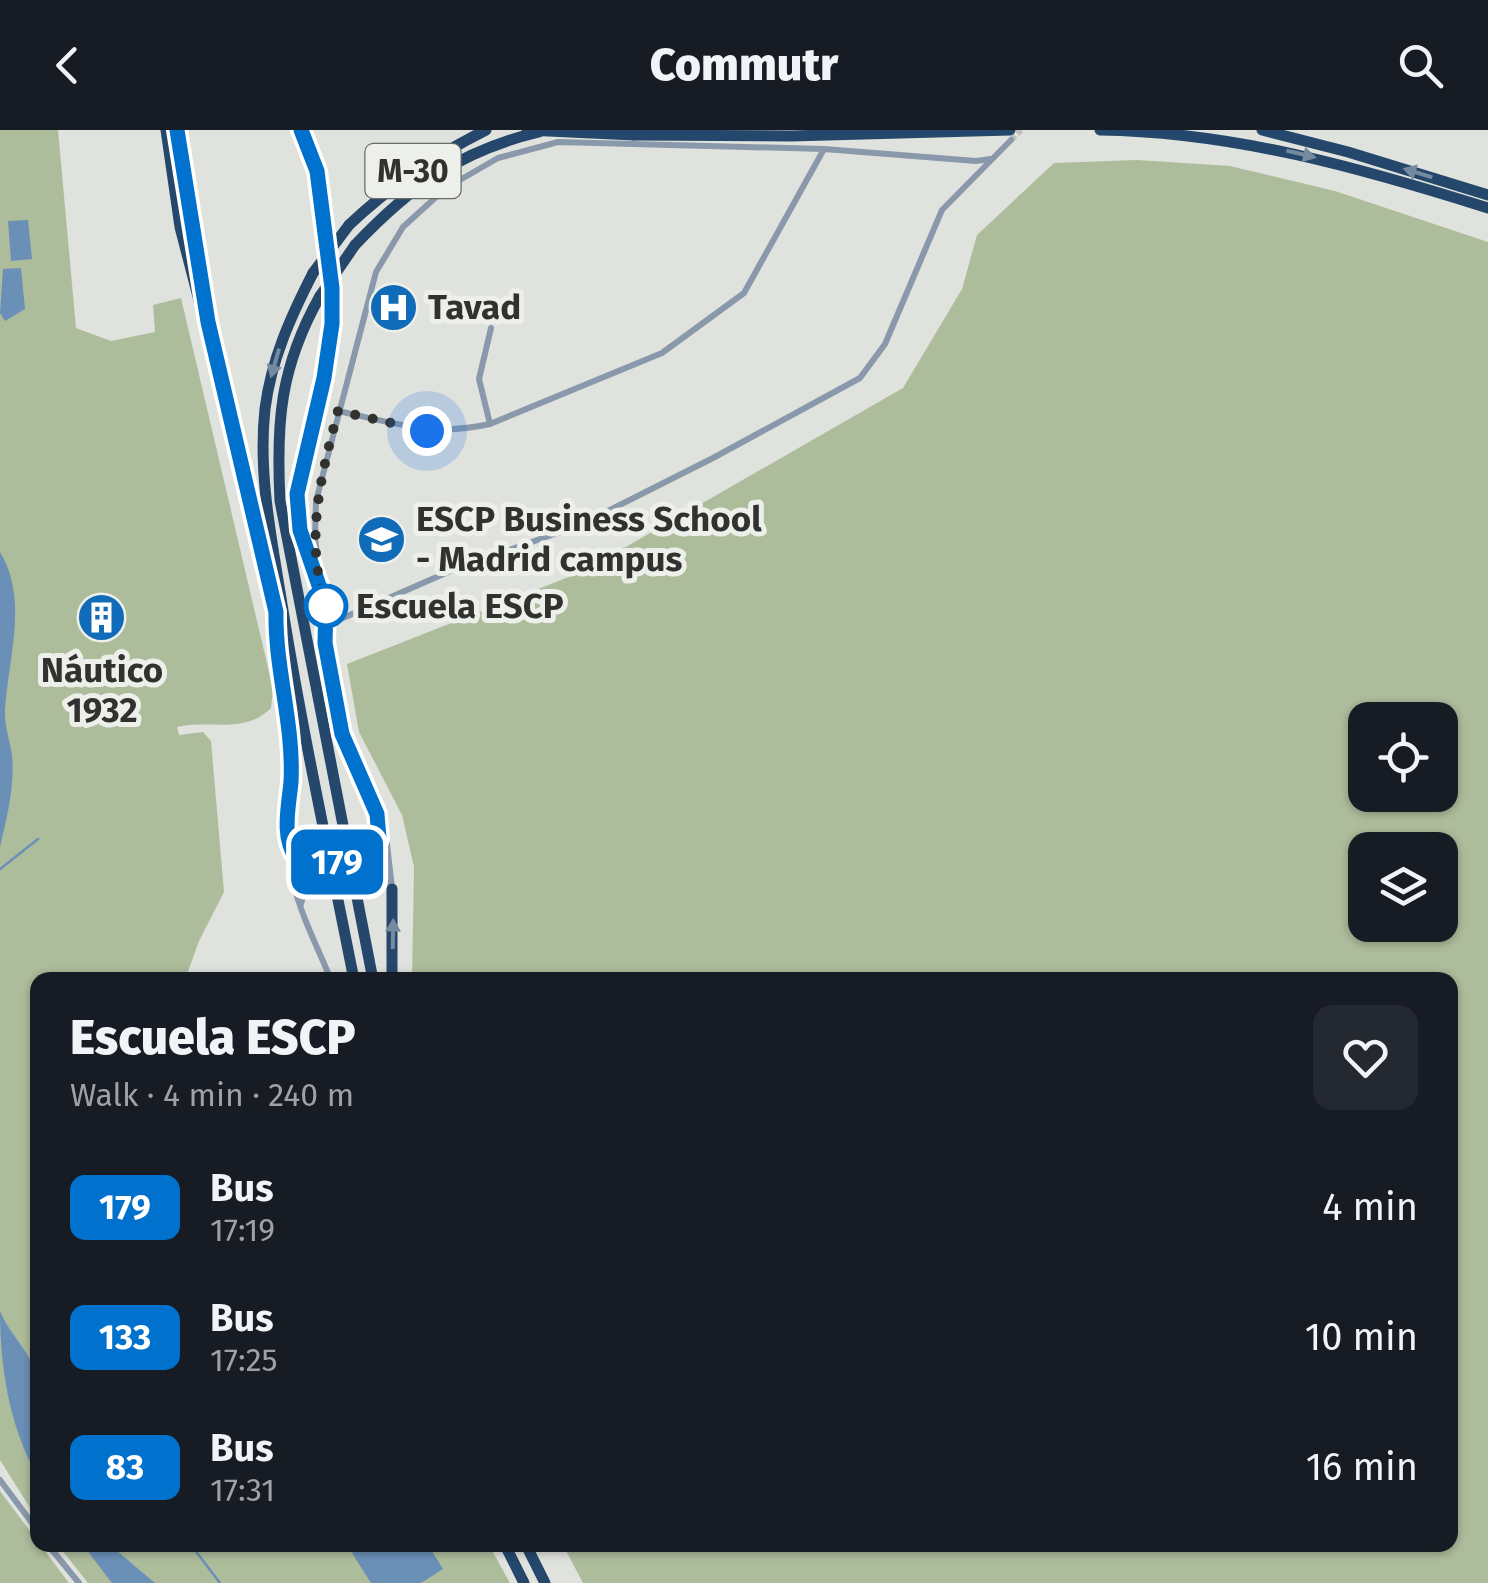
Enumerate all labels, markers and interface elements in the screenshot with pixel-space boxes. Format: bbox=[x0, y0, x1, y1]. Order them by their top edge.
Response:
icon: back bbox=[40, 38, 95, 93]
text: Commutr bbox=[650, 38, 838, 92]
icon: search bbox=[1393, 38, 1448, 93]
road number: M-30 bbox=[366, 144, 460, 198]
one-way arrow bbox=[1286, 147, 1317, 162]
one-way arrow bbox=[1402, 165, 1433, 180]
hospital icon: Tavad bbox=[367, 281, 419, 333]
place label: Tavad bbox=[428, 286, 521, 328]
one-way arrow bbox=[267, 348, 282, 379]
your location bbox=[402, 406, 452, 456]
place label: ESCP Business School - Madrid campus bbox=[416, 498, 762, 580]
school or university icon: ESCP Business School - Madrid campus bbox=[355, 513, 407, 565]
marker: Escuela ESCP bbox=[305, 585, 347, 627]
place label: Escuela ESCP bbox=[356, 585, 564, 627]
building icon: Náutico 1932 bbox=[76, 592, 128, 644]
place label: Náutico 1932 bbox=[41, 649, 163, 731]
map controls bbox=[1348, 702, 1458, 942]
button: locate bbox=[1348, 702, 1458, 812]
line badge: 179 bbox=[280, 830, 394, 894]
button: layers bbox=[1348, 832, 1458, 942]
text: 179 bbox=[311, 841, 363, 883]
one-way arrow bbox=[386, 918, 402, 950]
button: heart bbox=[1313, 1005, 1418, 1110]
text: Escuela ESCP bbox=[70, 1009, 356, 1067]
text: Walk · 4 min · 240 m bbox=[70, 1076, 354, 1114]
text: Bus bbox=[210, 1165, 274, 1211]
text: 4 min bbox=[1322, 1184, 1418, 1230]
text: 179 bbox=[99, 1186, 151, 1228]
text: 17:19 bbox=[210, 1211, 275, 1249]
text: Bus bbox=[210, 1295, 274, 1341]
text: 10 min bbox=[1305, 1314, 1418, 1360]
text: 133 bbox=[99, 1316, 151, 1358]
text: 17:25 bbox=[210, 1341, 278, 1379]
text: Bus bbox=[210, 1425, 274, 1471]
text: 16 min bbox=[1306, 1444, 1418, 1490]
text: 83 bbox=[106, 1446, 144, 1488]
text: 17:31 bbox=[210, 1471, 275, 1509]

